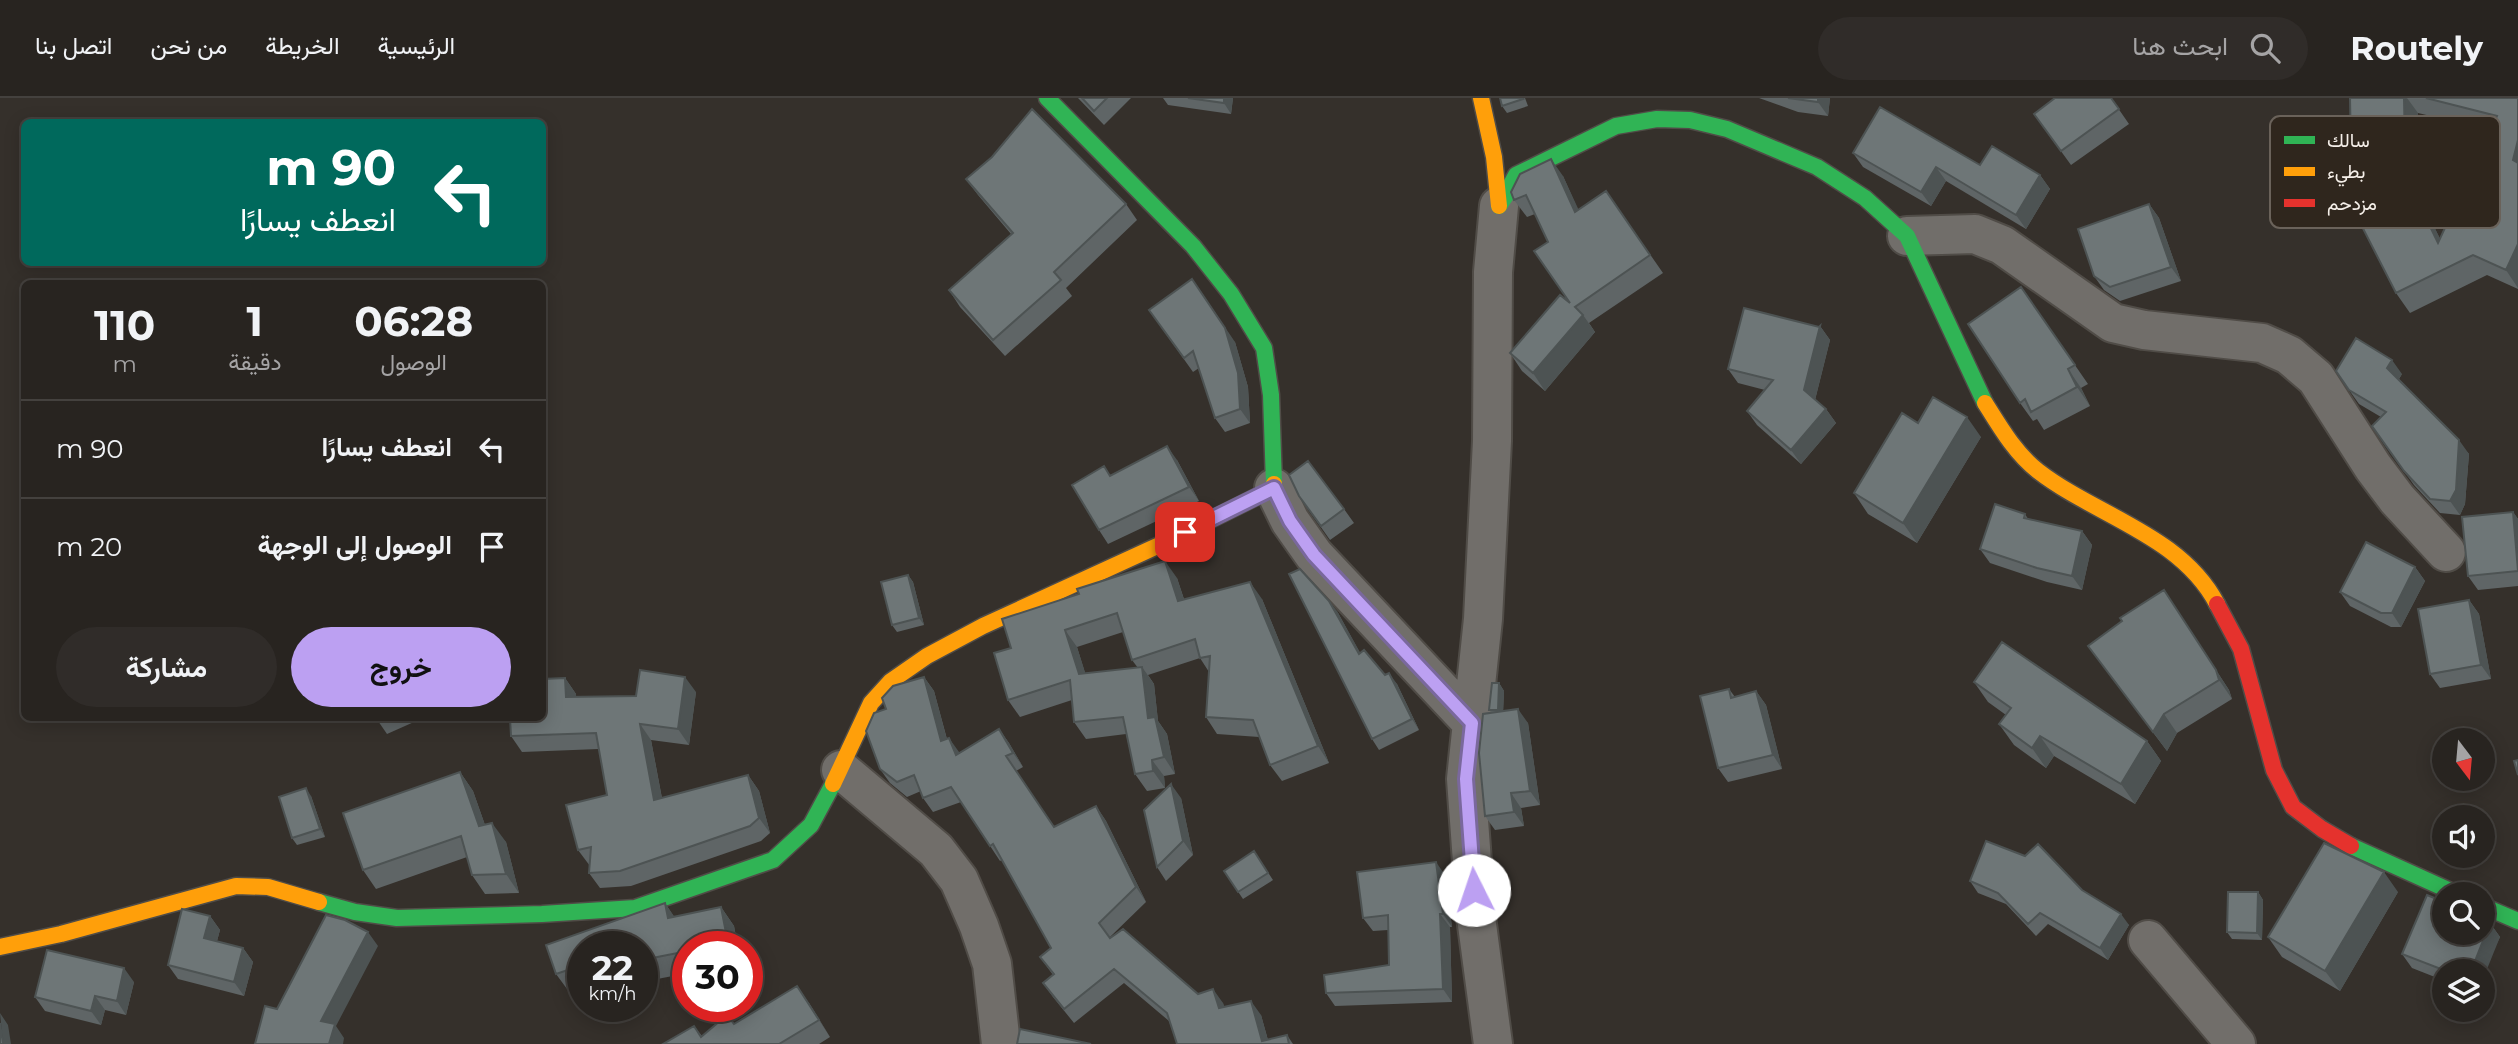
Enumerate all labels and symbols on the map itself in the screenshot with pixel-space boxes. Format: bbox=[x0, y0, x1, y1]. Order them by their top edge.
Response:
legend bbox=[2270, 116, 2500, 228]
text: سالك bbox=[2327, 129, 2370, 152]
text: بطيء bbox=[2327, 160, 2365, 187]
text: مزدحم bbox=[2327, 192, 2377, 216]
pin bbox=[1155, 502, 1215, 562]
north arrow bbox=[2432, 728, 2496, 791]
position arrow bbox=[1437, 853, 1511, 927]
speed limit sign: 30 bbox=[672, 931, 763, 1022]

